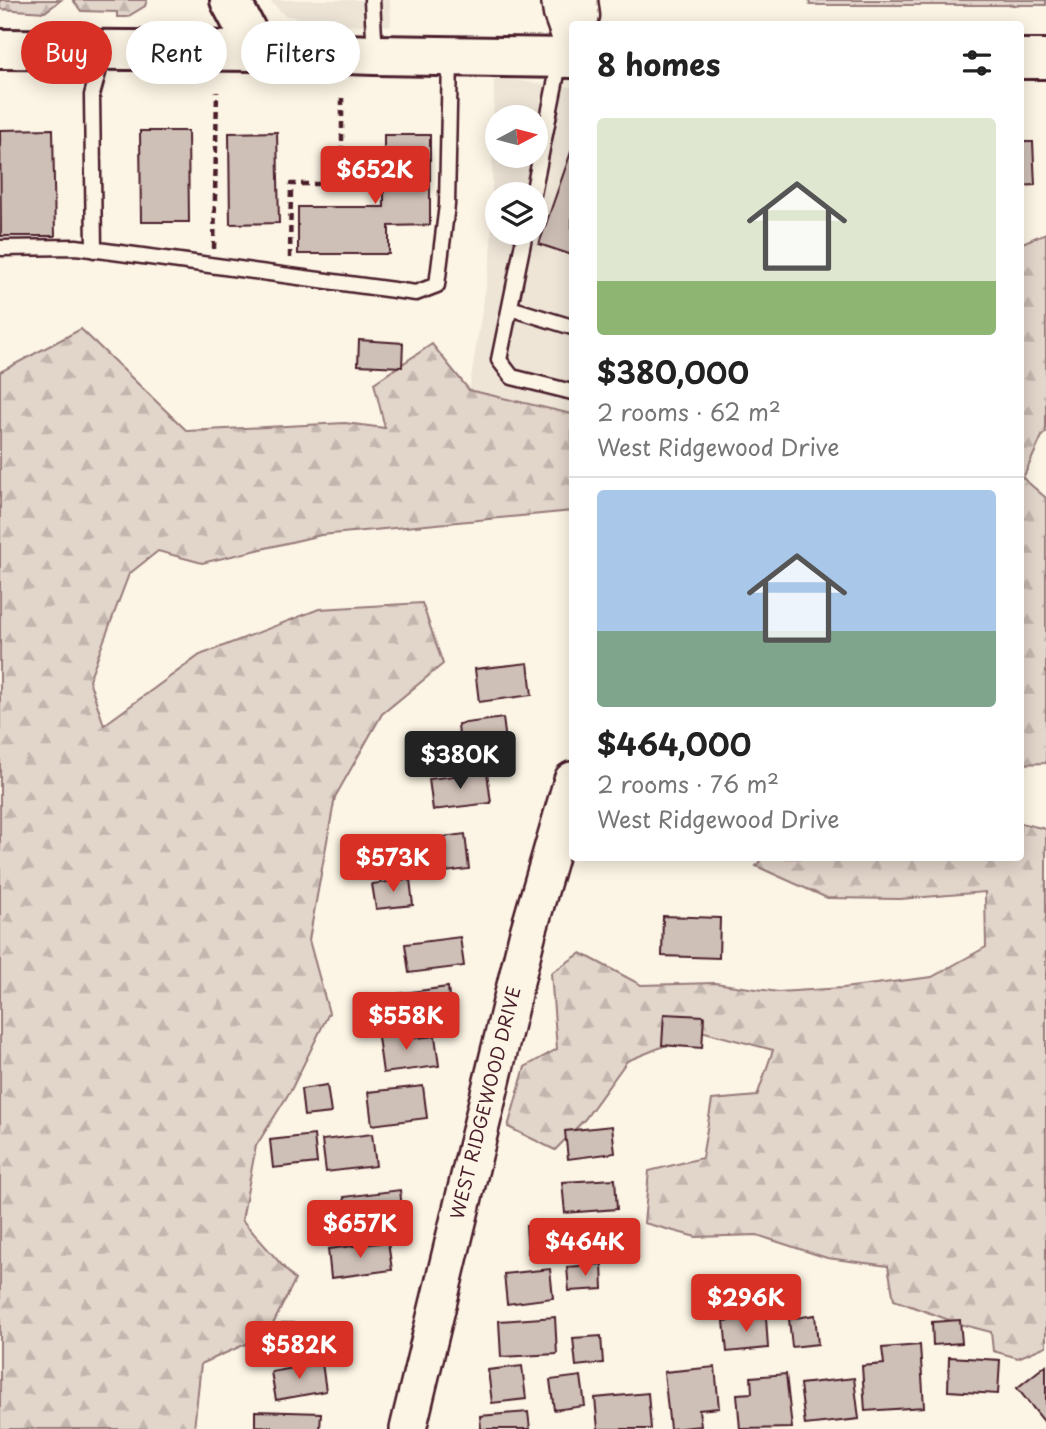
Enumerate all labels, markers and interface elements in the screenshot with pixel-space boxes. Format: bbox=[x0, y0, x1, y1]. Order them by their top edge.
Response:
chip: Buy bbox=[21, 21, 112, 84]
chip: Rent bbox=[126, 21, 227, 84]
chip: Filters bbox=[241, 21, 360, 84]
text: 8 homes bbox=[597, 41, 720, 86]
icon: filters bbox=[958, 44, 996, 82]
north arrow bbox=[485, 105, 548, 168]
map controls bbox=[485, 105, 548, 245]
pin: $652K bbox=[326, 146, 424, 206]
text: $652K bbox=[337, 151, 413, 186]
icon: home bbox=[734, 163, 860, 289]
button: layers bbox=[485, 182, 548, 245]
text: $380,000 bbox=[597, 349, 749, 394]
text: 2 rooms · 62 m² bbox=[597, 394, 781, 429]
text: West Ridgewood Drive bbox=[597, 429, 840, 464]
icon: home bbox=[734, 535, 860, 661]
text: $464,000 bbox=[597, 721, 751, 766]
pin: $380K bbox=[411, 732, 509, 791]
text: $380K bbox=[421, 736, 499, 771]
text: 2 rooms · 76 m² bbox=[597, 766, 779, 801]
text: West Ridgewood Drive bbox=[597, 801, 840, 836]
pin: $573K bbox=[344, 834, 442, 894]
text: $573K bbox=[356, 839, 430, 874]
street label: WEST RIDGEWOOD DRIVE bbox=[443, 983, 527, 1222]
pin: $558K bbox=[357, 992, 455, 1052]
text: $558K bbox=[368, 997, 444, 1032]
pin: $657K bbox=[311, 1200, 409, 1260]
text: $657K bbox=[323, 1205, 397, 1240]
pin: $464K bbox=[536, 1218, 634, 1278]
text: $464K bbox=[545, 1223, 625, 1258]
pin: $296K bbox=[697, 1274, 795, 1334]
text: $296K bbox=[707, 1279, 785, 1314]
pin: $582K bbox=[250, 1322, 348, 1381]
text: $582K bbox=[261, 1326, 337, 1361]

